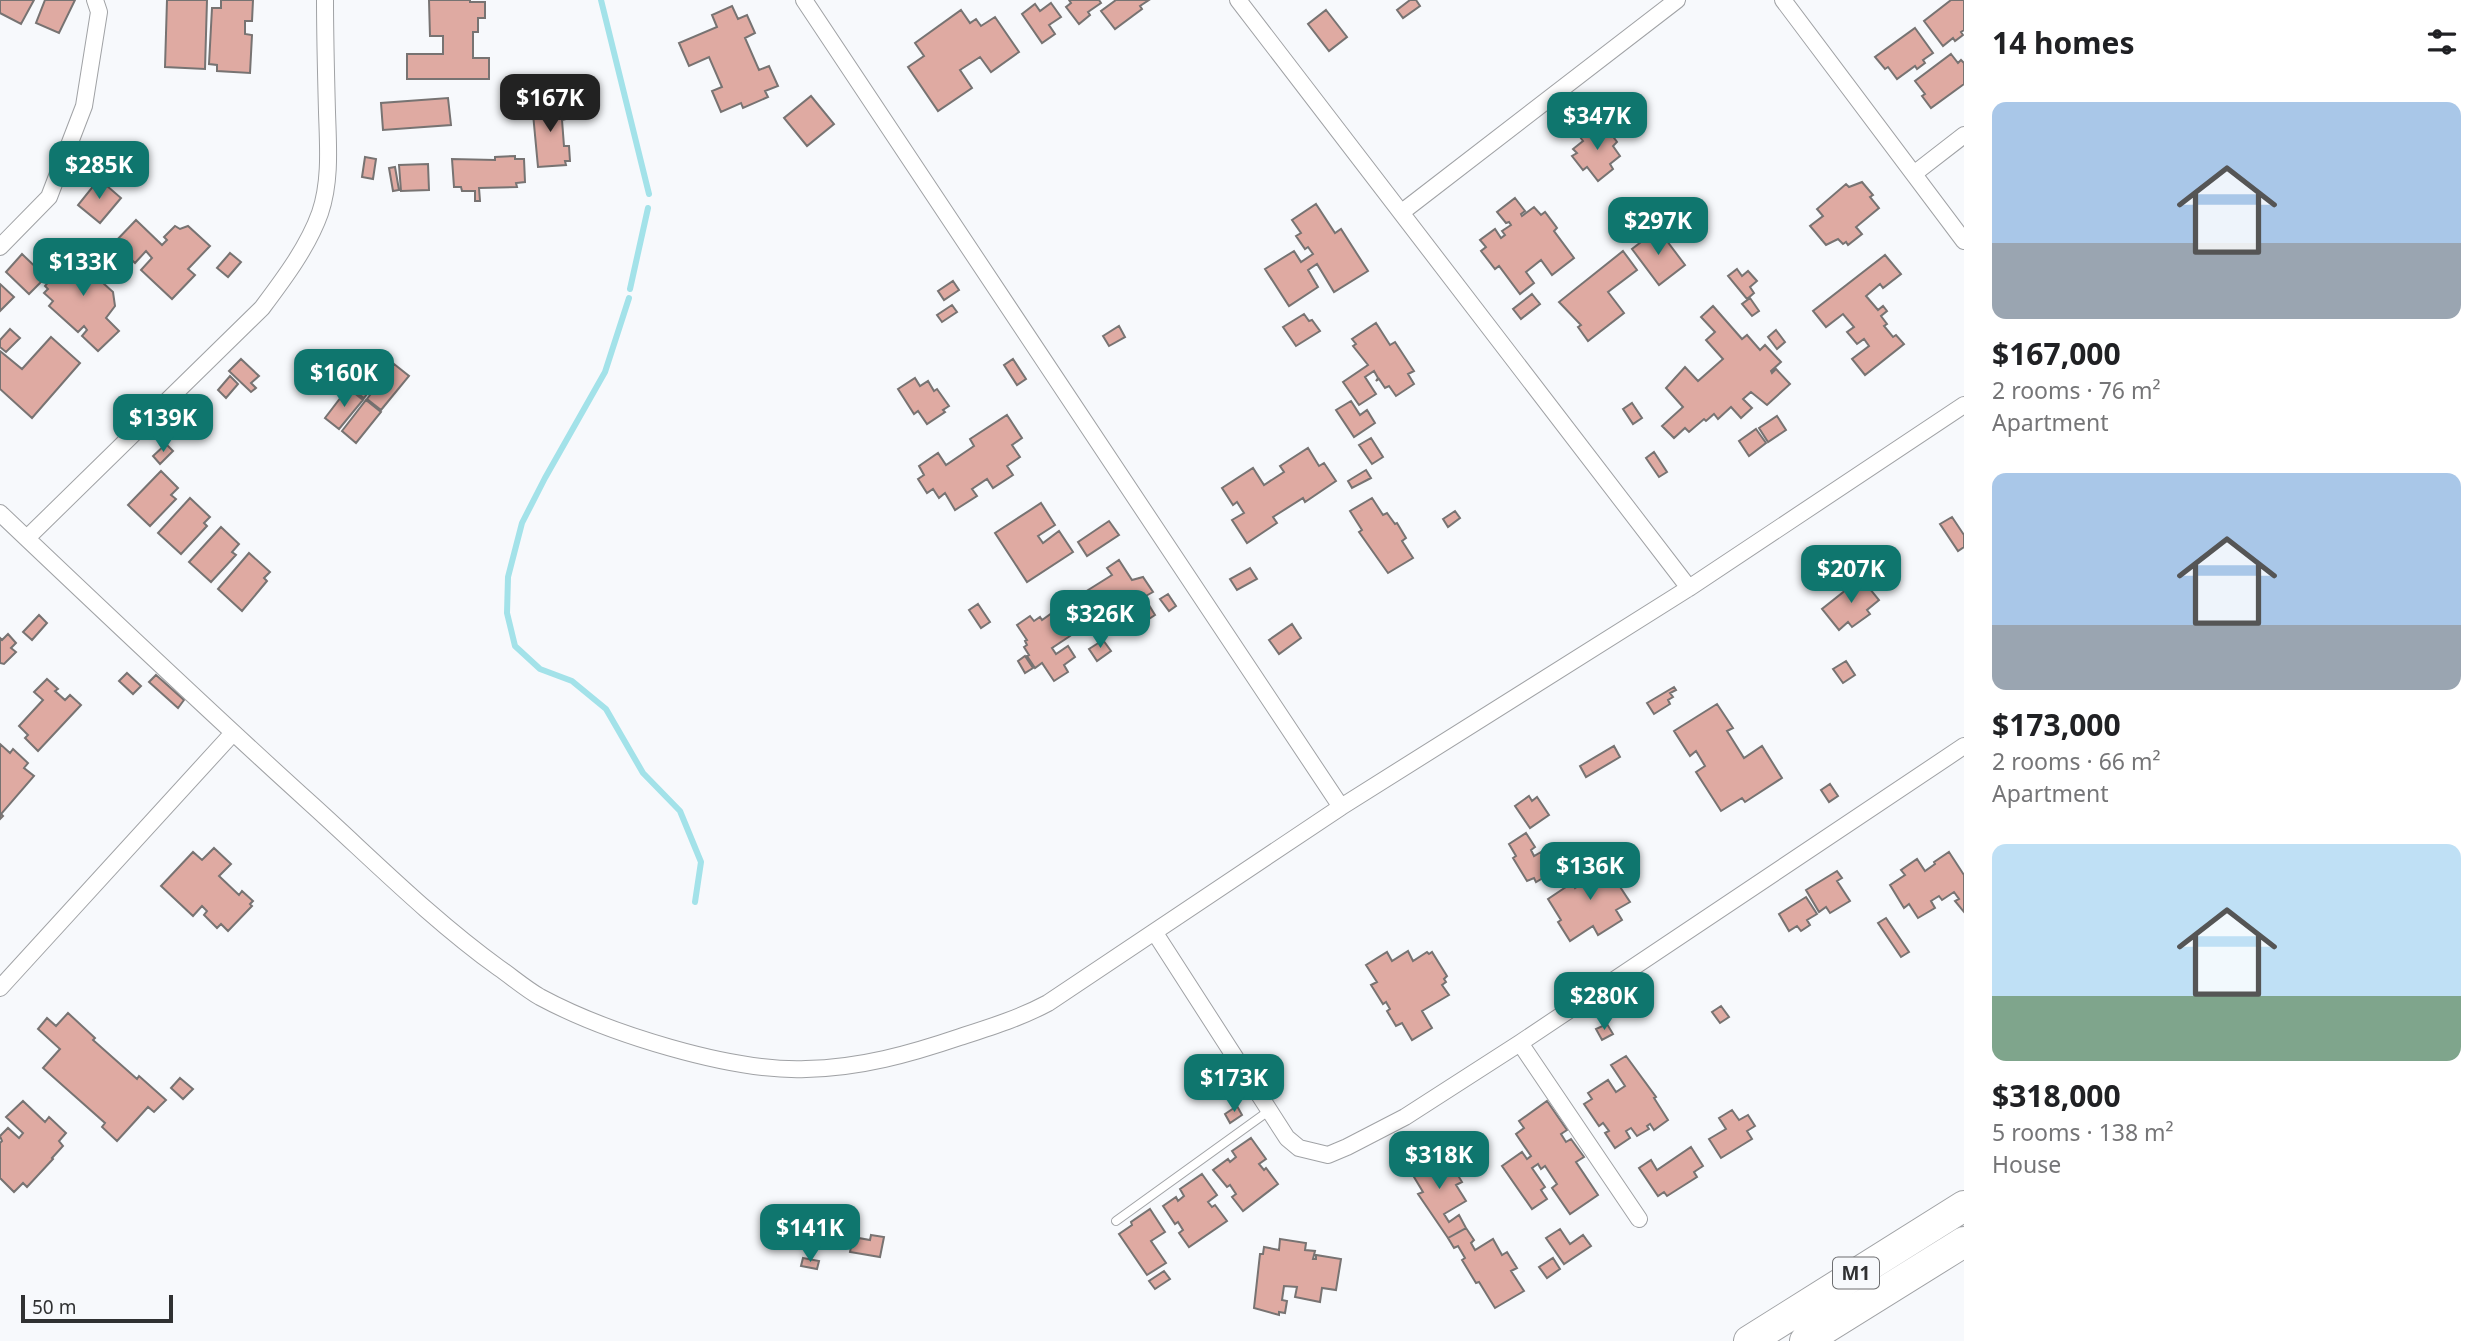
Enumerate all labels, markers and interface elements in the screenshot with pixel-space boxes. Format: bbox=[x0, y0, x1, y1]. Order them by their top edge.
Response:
text: 14 homes bbox=[1992, 22, 2135, 63]
icon: filters bbox=[2423, 23, 2461, 61]
pin: $167K bbox=[501, 74, 599, 134]
text: $167K bbox=[516, 81, 584, 113]
pin: $347K bbox=[1548, 92, 1646, 152]
text: $347K bbox=[1563, 99, 1631, 131]
pin: $285K bbox=[50, 142, 148, 201]
icon: home bbox=[2164, 147, 2290, 273]
text: $285K bbox=[65, 148, 133, 180]
pin: $297K bbox=[1609, 198, 1707, 257]
text: $297K bbox=[1624, 204, 1692, 236]
pin: $133K bbox=[34, 238, 132, 298]
text: $133K bbox=[49, 245, 117, 277]
text: $167,000 bbox=[1992, 333, 2121, 374]
pin: $160K bbox=[295, 350, 393, 409]
text: $160K bbox=[310, 356, 378, 388]
text: 2 rooms · 76 m² bbox=[1992, 374, 2161, 406]
pin: $139K bbox=[114, 394, 212, 454]
text: $139K bbox=[129, 401, 197, 433]
text: Apartment bbox=[1992, 406, 2109, 438]
icon: home bbox=[2164, 518, 2290, 644]
pin: $207K bbox=[1802, 546, 1900, 605]
text: $207K bbox=[1817, 552, 1885, 584]
pin: $326K bbox=[1051, 590, 1149, 650]
text: $326K bbox=[1066, 597, 1134, 629]
text: $173,000 bbox=[1992, 704, 2121, 745]
text: 2 rooms · 66 m² bbox=[1992, 745, 2161, 777]
text: Apartment bbox=[1992, 777, 2109, 809]
pin: $136K bbox=[1541, 842, 1639, 902]
text: $136K bbox=[1556, 849, 1624, 881]
icon: home bbox=[2164, 889, 2290, 1015]
pin: $280K bbox=[1555, 972, 1653, 1032]
text: $280K bbox=[1570, 979, 1638, 1011]
pin: $173K bbox=[1185, 1054, 1283, 1114]
text: $173K bbox=[1200, 1061, 1268, 1093]
text: $318,000 bbox=[1992, 1075, 2121, 1116]
text: 5 rooms · 138 m² bbox=[1992, 1116, 2174, 1148]
pin: $318K bbox=[1390, 1132, 1488, 1191]
text: $318K bbox=[1405, 1138, 1473, 1170]
text: House bbox=[1992, 1148, 2061, 1180]
pin: $141K bbox=[761, 1204, 859, 1264]
text: $141K bbox=[776, 1211, 844, 1243]
road number: M1 bbox=[1833, 1258, 1879, 1288]
scale bar bbox=[21, 1292, 173, 1324]
text: 50 m bbox=[32, 1294, 76, 1320]

